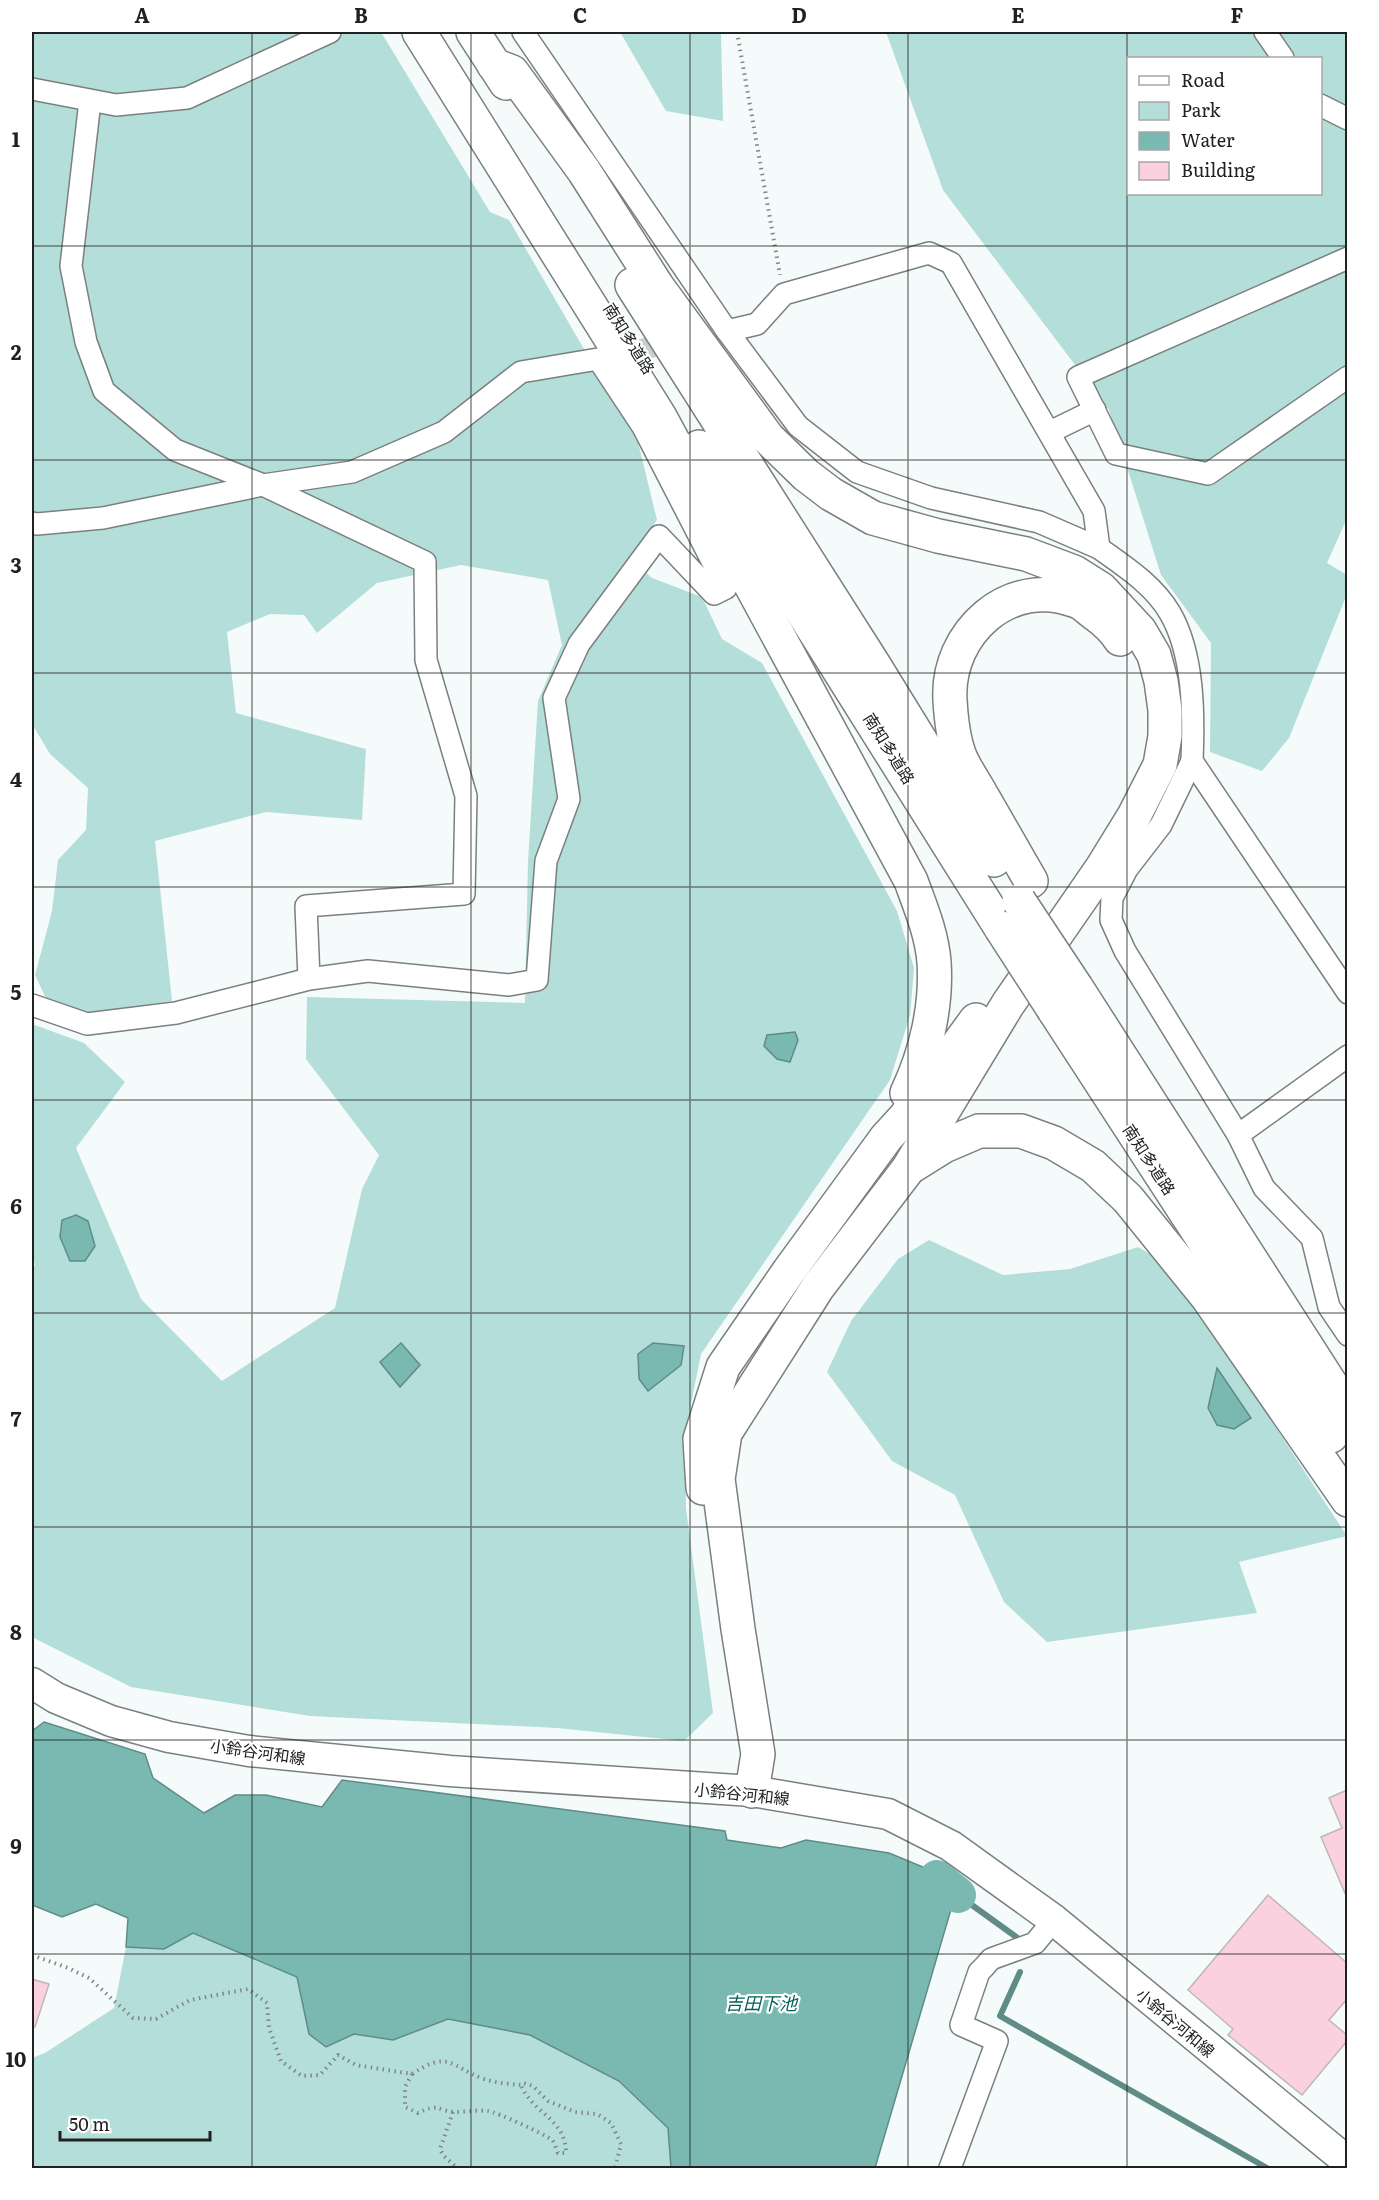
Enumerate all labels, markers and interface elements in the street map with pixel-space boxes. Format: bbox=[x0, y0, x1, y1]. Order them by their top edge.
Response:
text: A bbox=[134, 0, 150, 29]
text: B bbox=[354, 0, 368, 29]
text: C bbox=[573, 0, 587, 29]
text: D bbox=[791, 0, 807, 29]
text: E bbox=[1011, 0, 1025, 29]
text: F bbox=[1231, 0, 1244, 29]
legend bbox=[1127, 57, 1322, 195]
text: Road bbox=[1181, 66, 1225, 93]
text: Park bbox=[1181, 96, 1222, 123]
text: 1 bbox=[12, 123, 20, 153]
text: Water bbox=[1181, 126, 1235, 153]
text: Building bbox=[1181, 156, 1256, 183]
street label: 南知多道路 bbox=[599, 298, 661, 378]
text: 2 bbox=[11, 336, 22, 366]
text: 3 bbox=[10, 549, 22, 579]
street label: 南知多道路 bbox=[859, 708, 921, 788]
text: 4 bbox=[10, 763, 22, 793]
text: 5 bbox=[11, 976, 22, 1006]
street label: 南知多道路 bbox=[1118, 1119, 1182, 1199]
text: 6 bbox=[10, 1190, 22, 1220]
text: 7 bbox=[11, 1403, 22, 1433]
text: 8 bbox=[10, 1616, 22, 1646]
street label: 小鈴谷河和線 bbox=[209, 1732, 307, 1770]
street label: 小鈴谷河和線 bbox=[693, 1776, 791, 1810]
text: 9 bbox=[10, 1830, 22, 1860]
street label: 小鈴谷河和線 bbox=[1132, 1982, 1220, 2062]
water label: 吉田下池 bbox=[725, 1989, 799, 2016]
text: 10 bbox=[6, 2043, 26, 2073]
scale bar bbox=[60, 2104, 210, 2142]
text: 50 m bbox=[69, 2110, 110, 2137]

